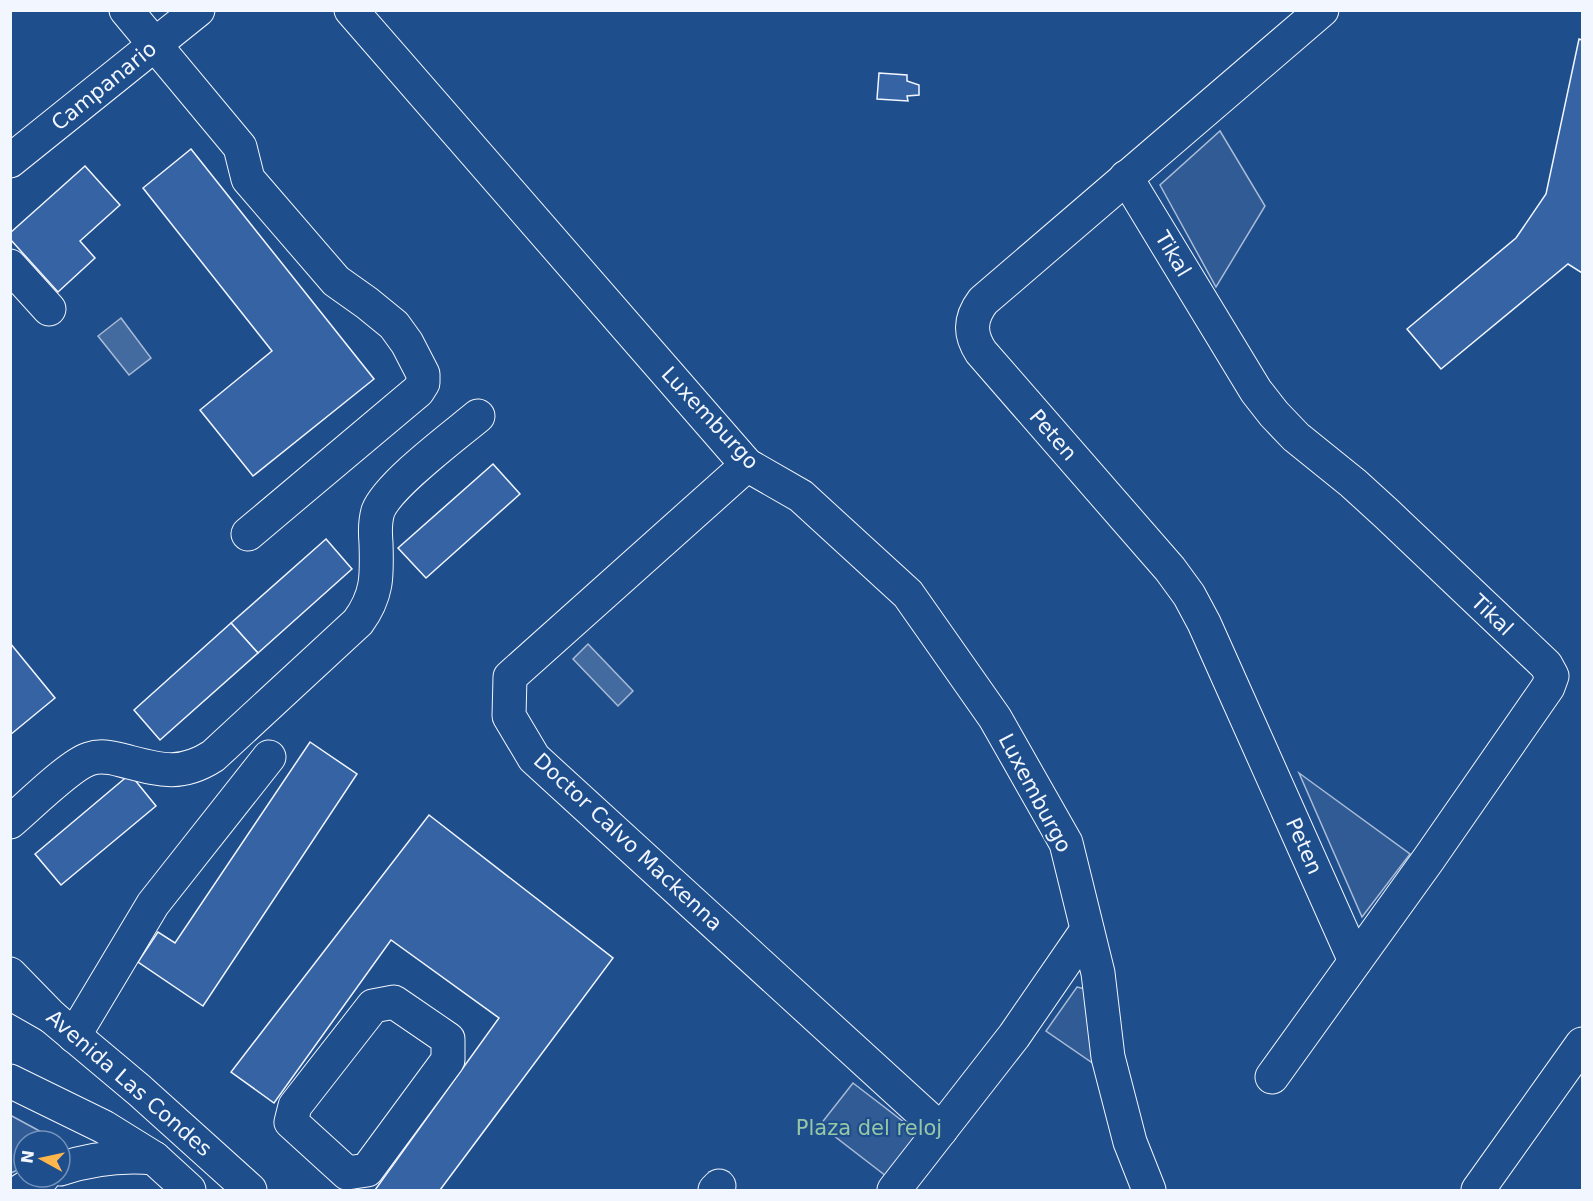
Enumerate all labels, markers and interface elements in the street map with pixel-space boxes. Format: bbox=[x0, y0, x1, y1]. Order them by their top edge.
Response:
street label: Campanario bbox=[47, 36, 161, 136]
street label: Tikal bbox=[1150, 226, 1196, 281]
street label: Luxemburgo bbox=[657, 362, 763, 474]
street label: Peten bbox=[1024, 405, 1082, 465]
street label: Tikal bbox=[1465, 589, 1518, 640]
street label: Luxemburgo bbox=[994, 730, 1076, 856]
street label: Doctor Calvo Mackenna bbox=[529, 748, 727, 936]
street label: Peten bbox=[1281, 814, 1327, 878]
street label: Avenida Las Condes bbox=[42, 1005, 216, 1161]
park label: Plaza del reloj bbox=[796, 1116, 942, 1140]
north arrow bbox=[12, 1129, 72, 1189]
text: N bbox=[17, 1149, 38, 1165]

